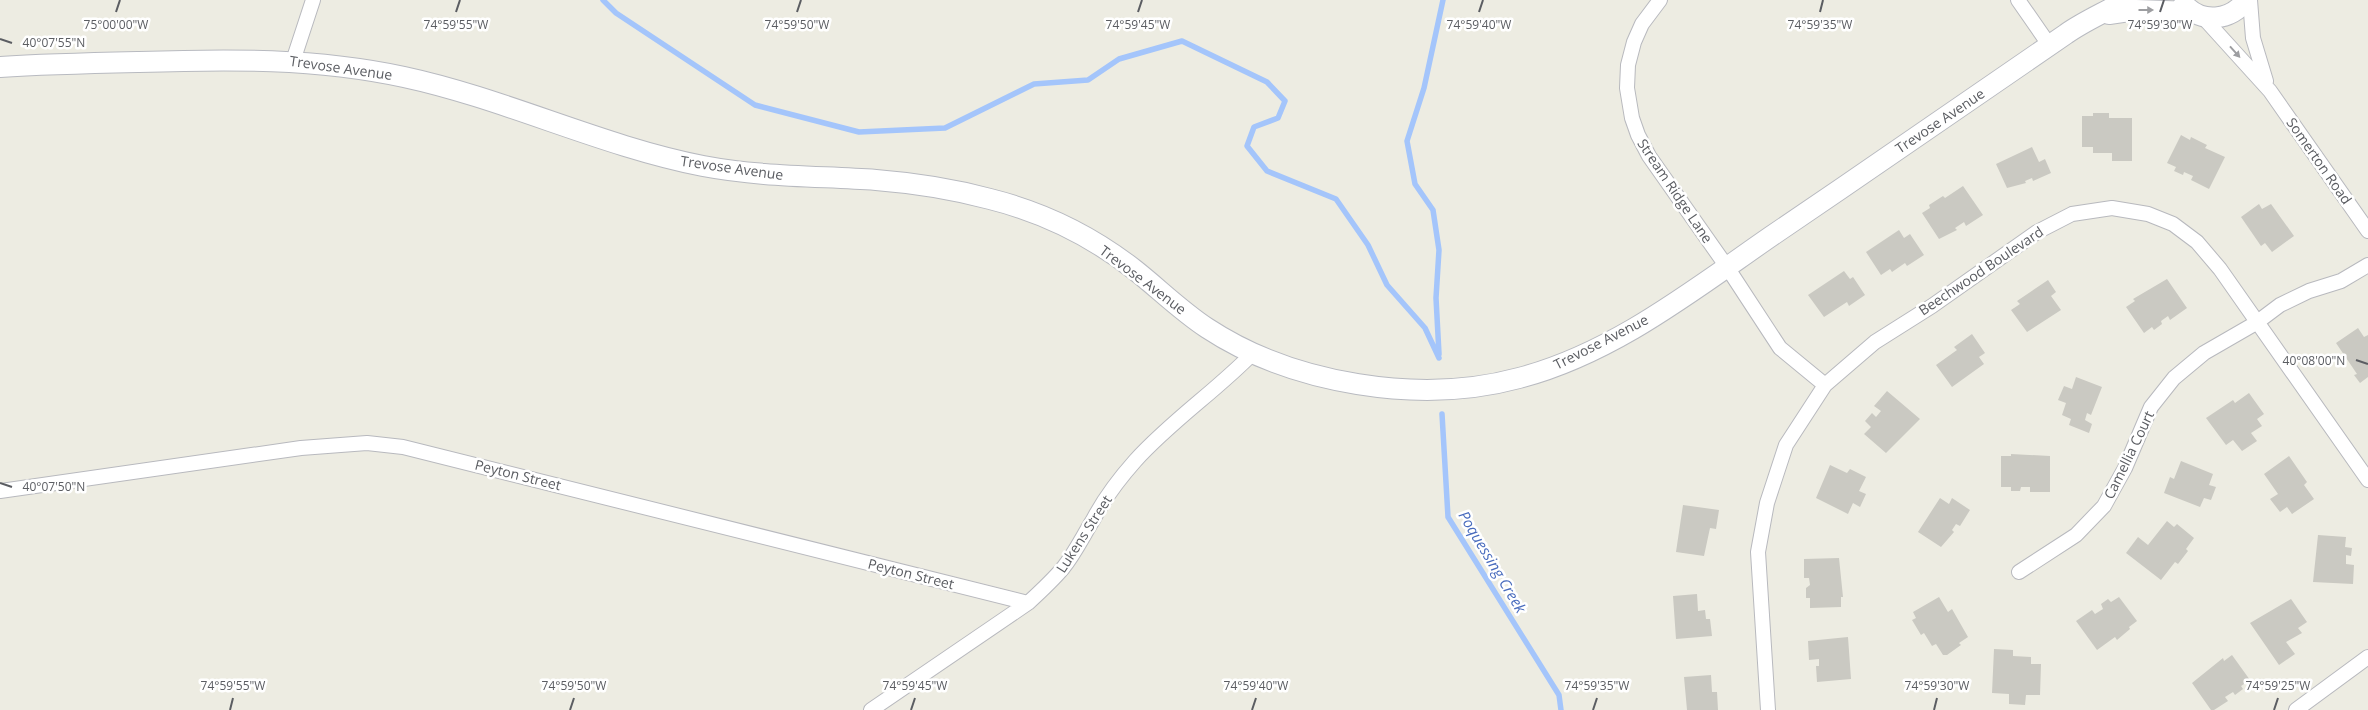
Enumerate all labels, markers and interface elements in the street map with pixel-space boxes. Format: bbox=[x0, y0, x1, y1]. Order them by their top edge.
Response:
one-way arrow bbox=[2138, 6, 2154, 14]
text: 75°00'00"W bbox=[84, 16, 148, 33]
text: 74°59'55"W bbox=[424, 16, 488, 33]
text: 74°59'50"W bbox=[765, 16, 829, 33]
text: 74°59'45"W bbox=[1106, 16, 1170, 33]
text: 74°59'40"W bbox=[1447, 16, 1511, 33]
text: 74°59'35"W bbox=[1788, 16, 1852, 33]
text: 74°59'30"W bbox=[2128, 16, 2192, 33]
text: 40°07'55"N bbox=[23, 34, 85, 51]
one-way arrow bbox=[2229, 45, 2240, 58]
street label: Trevose Avenue bbox=[288, 51, 394, 84]
street label: Trevose Avenue bbox=[1891, 84, 1988, 157]
street label: Somerton Road bbox=[2282, 114, 2356, 208]
street label: Stream Ridge Lane bbox=[1633, 135, 1717, 247]
street label: Trevose Avenue bbox=[679, 151, 785, 184]
street label: Beechwood Boulevard bbox=[1915, 222, 2047, 319]
street label: Trevose Avenue bbox=[1096, 241, 1191, 318]
street label: Trevose Avenue bbox=[1550, 310, 1651, 374]
text: 40°08'00"N bbox=[2283, 352, 2345, 369]
street label: Camellia Court bbox=[2099, 407, 2158, 502]
street label: Peyton Street bbox=[473, 455, 563, 494]
text: 40°07'50"N bbox=[23, 478, 85, 495]
street label: Lukens Street bbox=[1051, 491, 1116, 576]
water label: Poquessing Creek bbox=[1454, 507, 1532, 617]
street label: Peyton Street bbox=[866, 554, 956, 593]
text: 74°59'55"W bbox=[201, 677, 265, 694]
text: 74°59'50"W bbox=[542, 677, 606, 694]
text: 74°59'45"W bbox=[883, 677, 947, 694]
text: 74°59'40"W bbox=[1224, 677, 1288, 694]
text: 74°59'35"W bbox=[1565, 677, 1629, 694]
text: 74°59'30"W bbox=[1905, 677, 1969, 694]
text: 74°59'25"W bbox=[2246, 677, 2310, 694]

